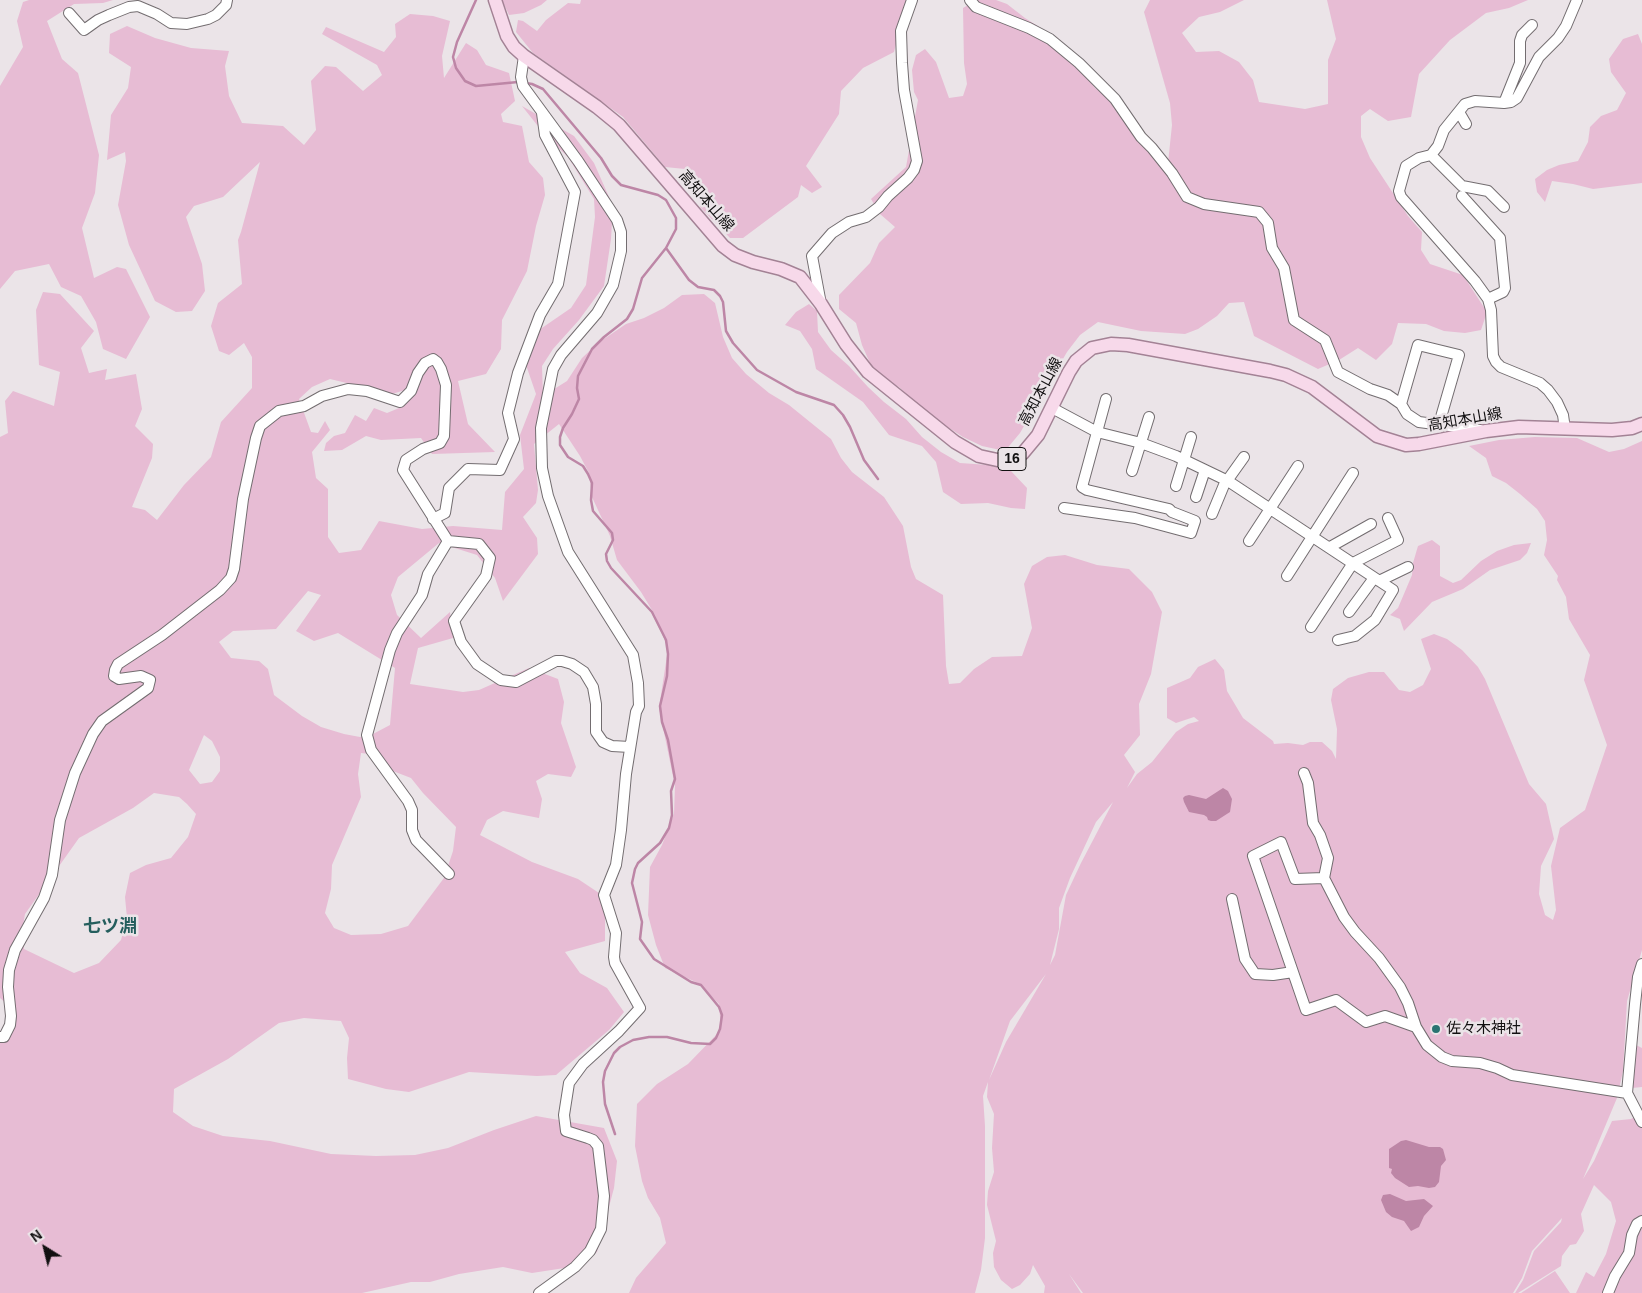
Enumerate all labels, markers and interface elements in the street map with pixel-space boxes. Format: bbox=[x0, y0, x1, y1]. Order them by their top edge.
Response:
street label: 高知本山線 bbox=[675, 167, 737, 235]
street label: 高知本山線 bbox=[1015, 355, 1067, 429]
street label: 高知本山線 bbox=[1427, 405, 1503, 435]
road number: 16 bbox=[998, 448, 1026, 470]
district label: 七ツ淵 bbox=[83, 916, 137, 938]
place label: 佐々木神社 bbox=[1446, 1020, 1521, 1038]
marker: 佐々木神社 bbox=[1430, 1023, 1442, 1035]
north arrow bbox=[20, 1223, 70, 1273]
text: N bbox=[27, 1226, 45, 1245]

